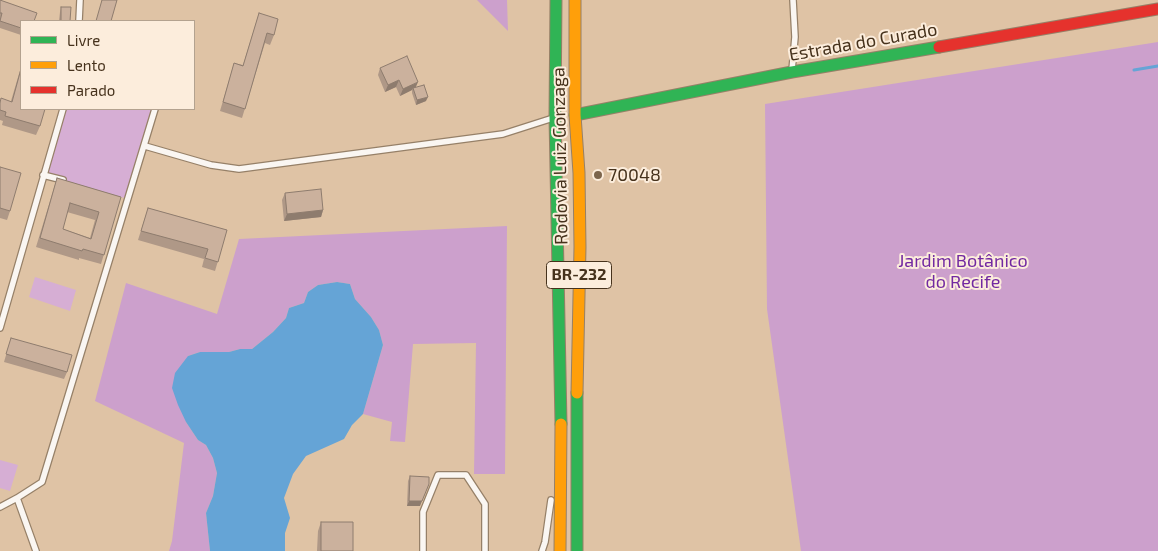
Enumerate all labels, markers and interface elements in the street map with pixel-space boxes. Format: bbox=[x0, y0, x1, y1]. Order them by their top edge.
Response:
street label: Estrada do Curado bbox=[787, 18, 939, 66]
legend bbox=[20, 20, 195, 110]
text: Livre bbox=[67, 31, 100, 49]
text: Lento bbox=[67, 56, 106, 74]
street label: Rodovia Luiz Gonzaga bbox=[548, 67, 572, 245]
text: Parado bbox=[67, 81, 115, 99]
place label: 70048 bbox=[608, 164, 661, 186]
marker: 70048 bbox=[592, 169, 604, 181]
park label: Jardim Botânico do Recife bbox=[898, 250, 1028, 292]
road number: BR-232 bbox=[546, 262, 612, 288]

